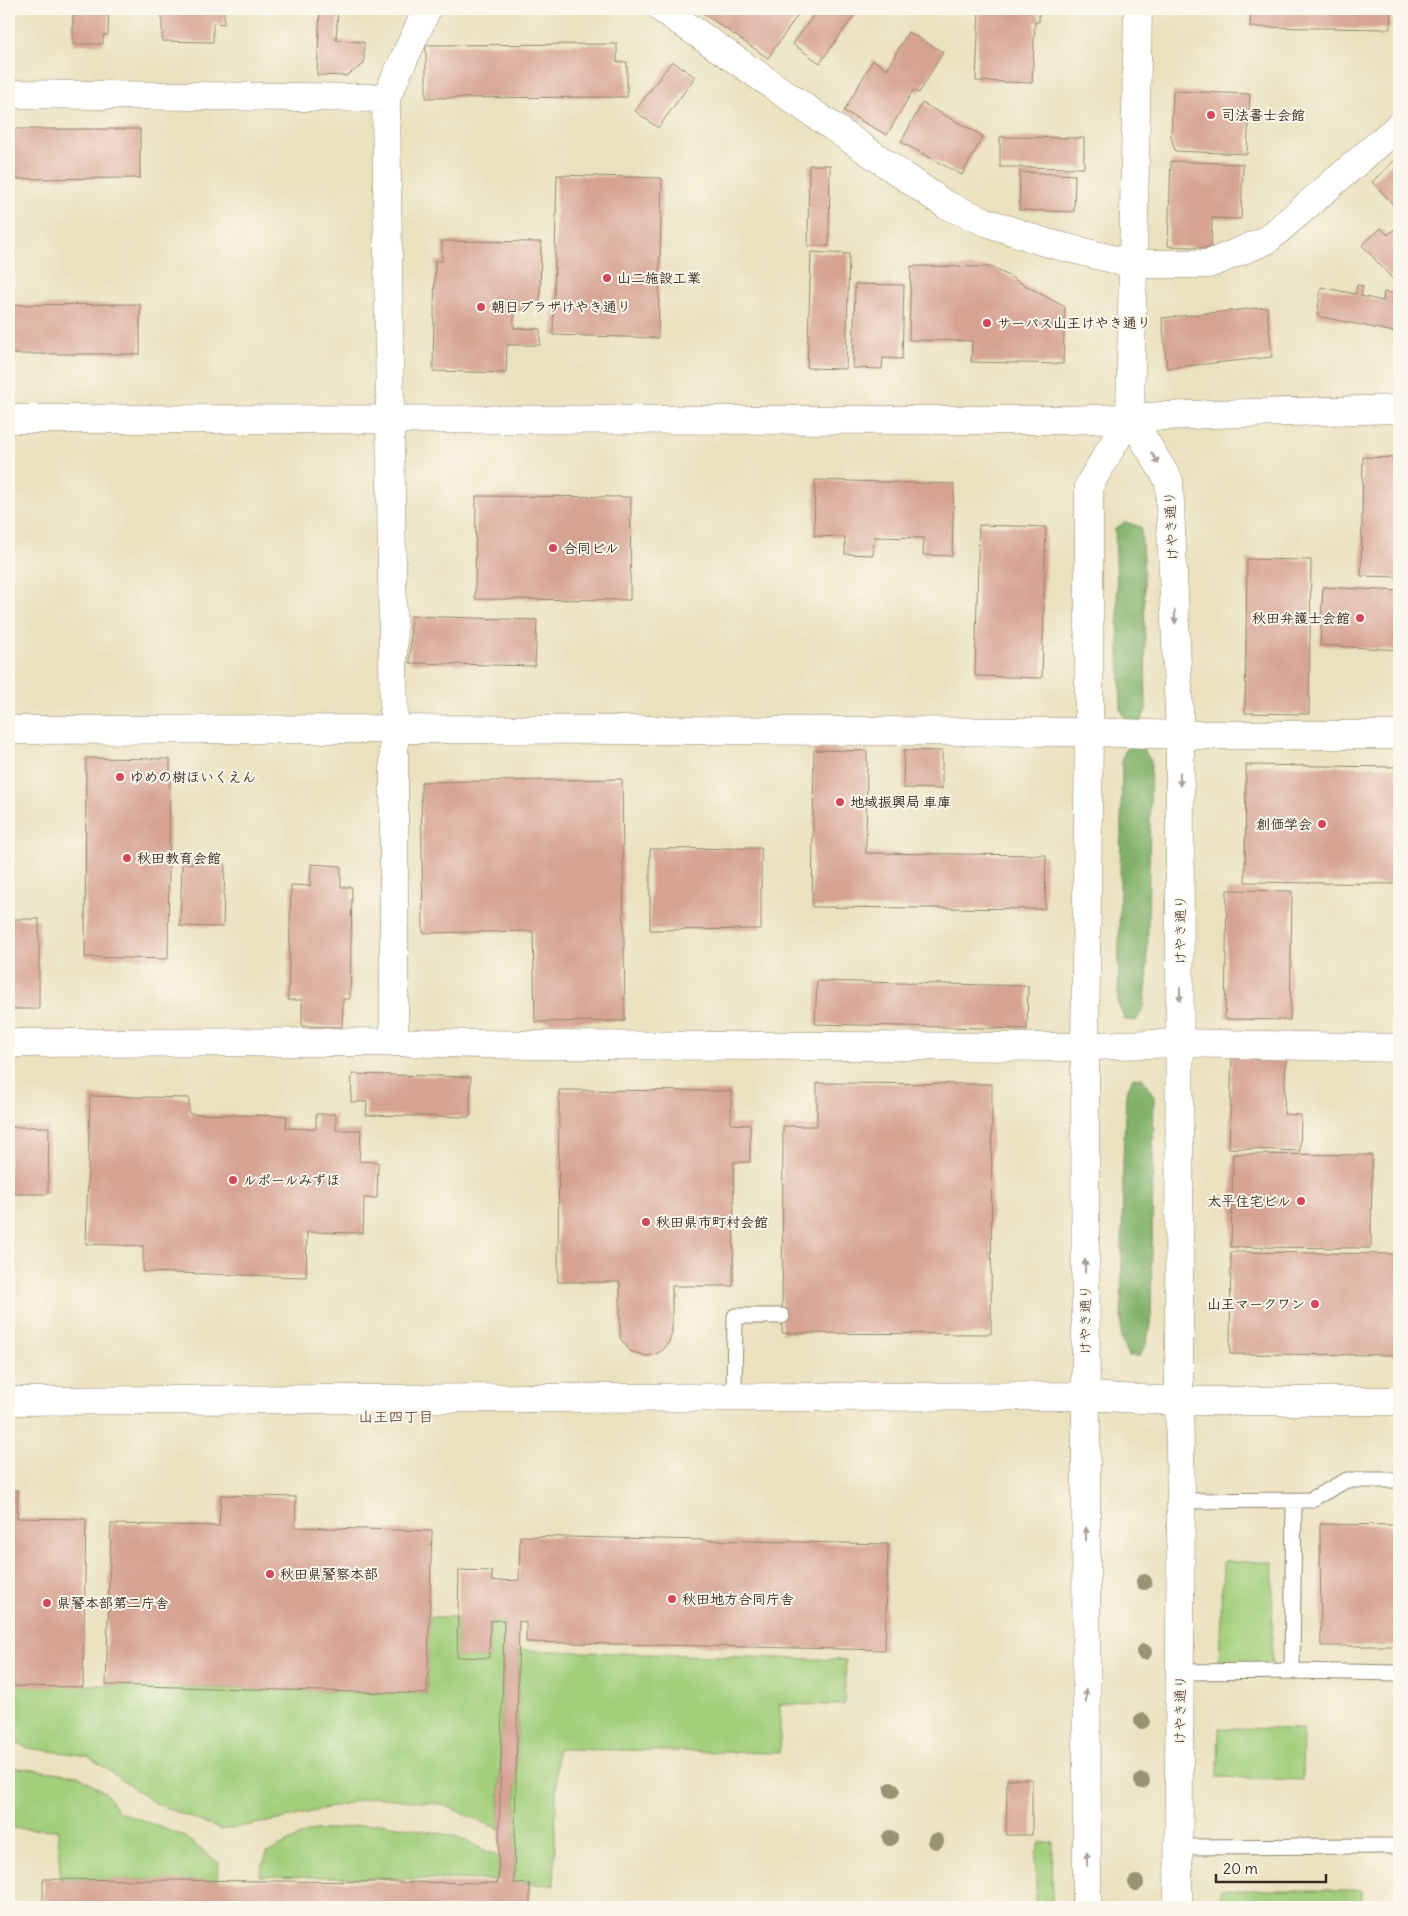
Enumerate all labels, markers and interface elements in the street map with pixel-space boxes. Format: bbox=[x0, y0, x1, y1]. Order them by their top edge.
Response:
place label: 司法書士会館 bbox=[1221, 106, 1305, 124]
marker: 司法書士会館 bbox=[1205, 109, 1217, 121]
place label: 山二施設工業 bbox=[617, 269, 701, 287]
marker: 山二施設工業 bbox=[601, 272, 613, 284]
place label: 朝日プラザけやき通り bbox=[491, 298, 631, 316]
marker: 朝日プラザけやき通り bbox=[475, 301, 487, 313]
place label: サーパス山王けやき通り bbox=[997, 314, 1151, 332]
marker: サーパス山王けやき通り bbox=[981, 317, 993, 329]
one-way arrow bbox=[1151, 452, 1160, 465]
street label: けやき通り bbox=[1160, 491, 1182, 561]
place label: 合同ビル bbox=[563, 539, 619, 557]
marker: 合同ビル bbox=[547, 542, 559, 554]
one-way arrow bbox=[1171, 609, 1179, 625]
place label: 秋田弁護士会館 bbox=[1252, 609, 1350, 627]
marker: 秋田弁護士会館 bbox=[1354, 612, 1366, 624]
place label: ゆめの樹ほいくえん bbox=[130, 768, 256, 786]
marker: ゆめの樹ほいくえん bbox=[114, 771, 126, 783]
one-way arrow bbox=[1176, 771, 1184, 787]
place label: 地域振興局 車庫 bbox=[850, 793, 951, 811]
marker: 地域振興局 車庫 bbox=[834, 796, 846, 808]
place label: 創価学会 bbox=[1256, 815, 1312, 833]
marker: 創価学会 bbox=[1316, 818, 1328, 830]
place label: 秋田教育会館 bbox=[137, 849, 221, 867]
marker: 秋田教育会館 bbox=[121, 852, 133, 864]
street label: けやき通り bbox=[1171, 895, 1189, 965]
one-way arrow bbox=[1176, 986, 1184, 1002]
place label: ルポールみずほ bbox=[243, 1171, 340, 1189]
marker: ルポールみずほ bbox=[227, 1174, 239, 1186]
place label: 太平住宅ビル bbox=[1207, 1192, 1291, 1210]
marker: 太平住宅ビル bbox=[1295, 1195, 1307, 1207]
place label: 秋田県市町村会館 bbox=[656, 1213, 768, 1231]
marker: 秋田県市町村会館 bbox=[640, 1216, 652, 1228]
one-way arrow bbox=[1081, 1258, 1089, 1274]
street label: けやき通り bbox=[1076, 1285, 1094, 1355]
place label: 山王マークワン bbox=[1207, 1295, 1305, 1313]
marker: 山王マークワン bbox=[1309, 1298, 1321, 1310]
district label: 山王四丁目 bbox=[358, 1407, 434, 1426]
one-way arrow bbox=[1082, 1525, 1090, 1541]
place label: 秋田県警察本部 bbox=[280, 1565, 378, 1583]
marker: 秋田県警察本部 bbox=[264, 1568, 276, 1580]
place label: 秋田地方合同庁舎 bbox=[682, 1590, 794, 1608]
marker: 秋田地方合同庁舎 bbox=[666, 1593, 678, 1605]
place label: 県警本部第二庁舎 bbox=[57, 1594, 169, 1612]
marker: 県警本部第二庁舎 bbox=[41, 1597, 53, 1609]
street label: けやき通り bbox=[1170, 1675, 1190, 1745]
one-way arrow bbox=[1082, 1688, 1090, 1704]
one-way arrow bbox=[1083, 1850, 1091, 1866]
scale bar bbox=[1216, 1851, 1326, 1883]
text: 20 m bbox=[1223, 1859, 1258, 1878]

